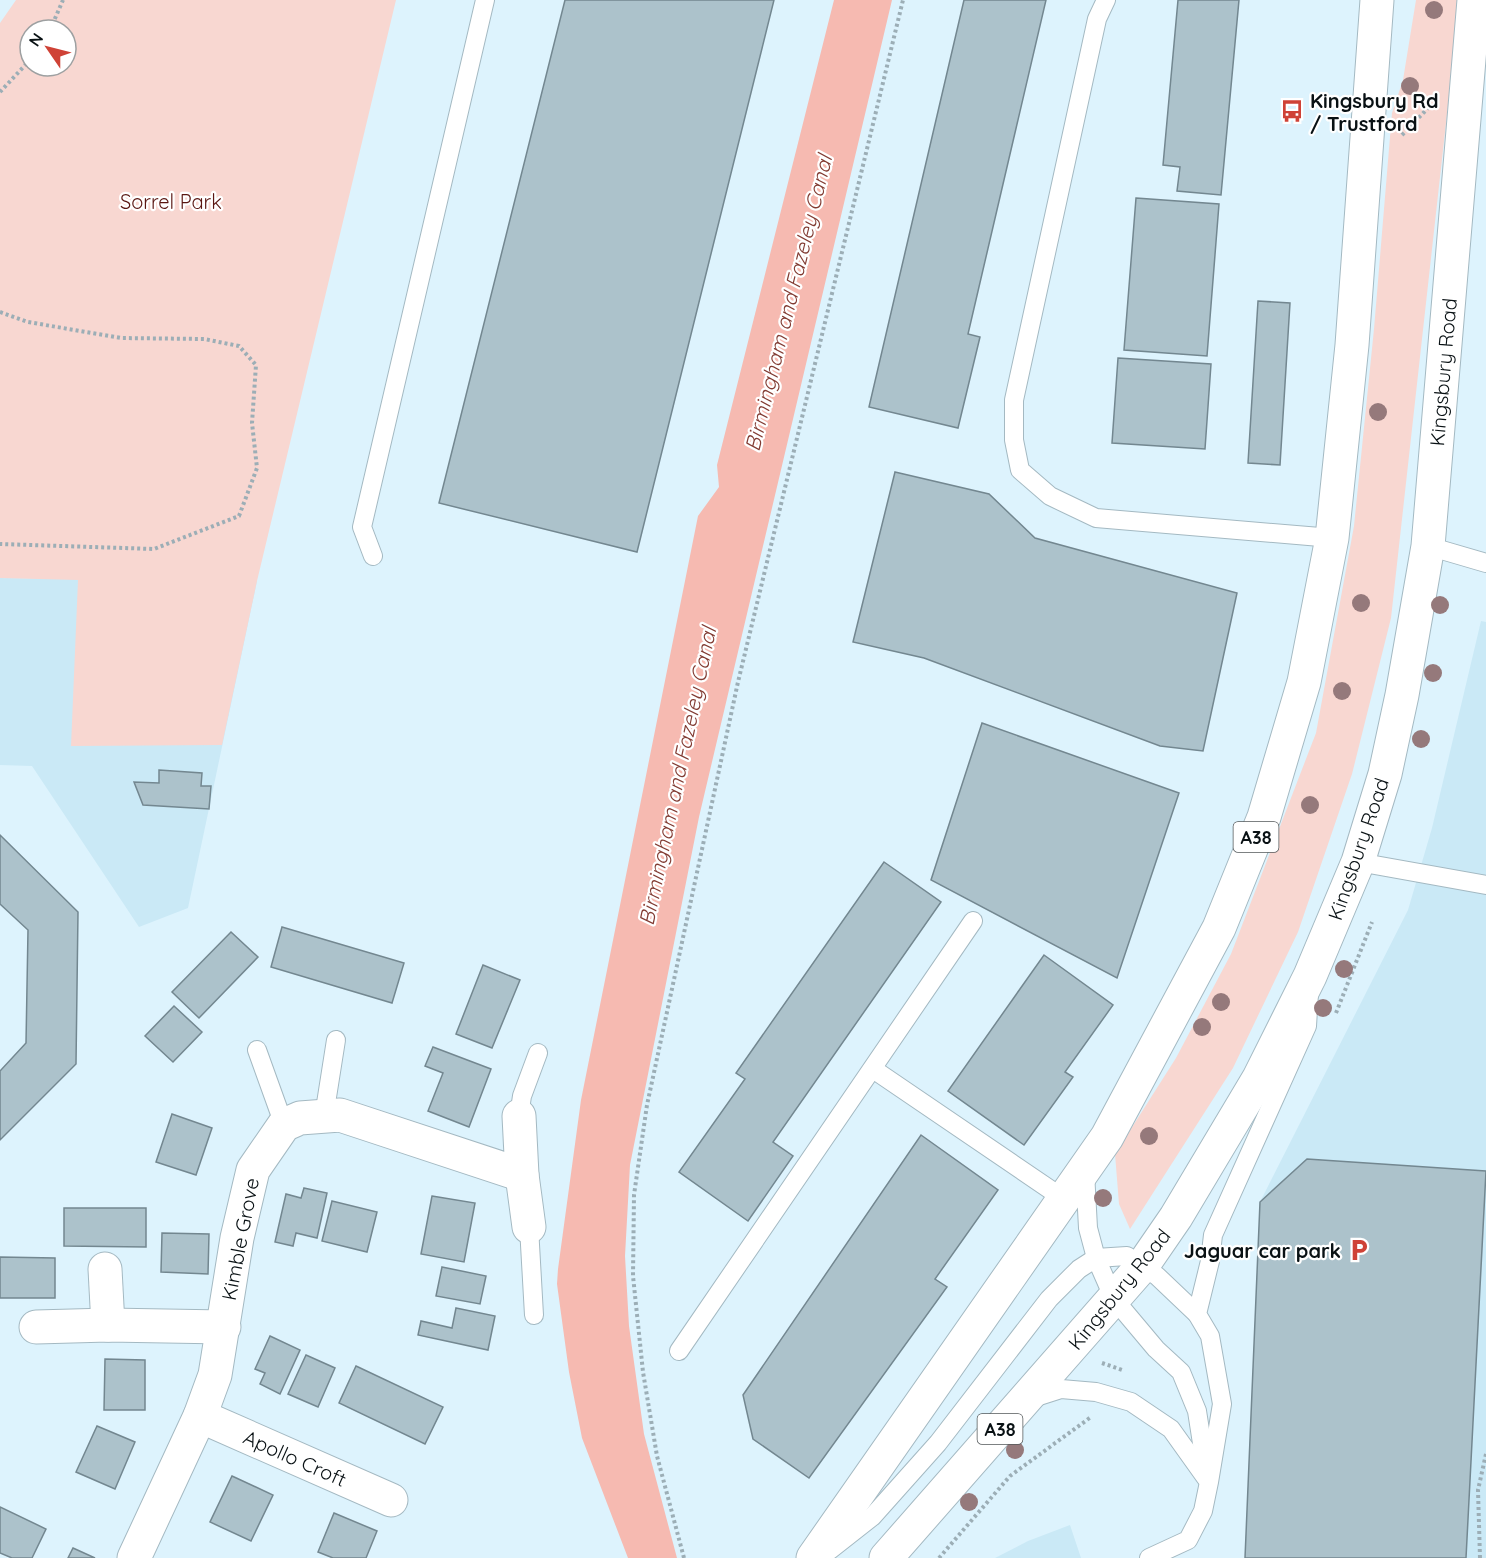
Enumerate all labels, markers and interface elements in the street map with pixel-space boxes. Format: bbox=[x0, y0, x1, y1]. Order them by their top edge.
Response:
north arrow bbox=[18, 18, 78, 78]
text: N bbox=[24, 29, 47, 50]
place label: Kingsbury Rd / Trustford bbox=[1310, 88, 1438, 136]
bus stop icon: Kingsbury Rd / Trustford bbox=[1279, 98, 1305, 124]
water label: Birmingham and Fazeley Canal bbox=[739, 150, 838, 454]
park label: Sorrel Park bbox=[120, 189, 222, 214]
street label: Kingsbury Road bbox=[1424, 297, 1462, 447]
water label: Birmingham and Fazeley Canal bbox=[633, 622, 722, 927]
street label: Kingsbury Road bbox=[1322, 775, 1394, 923]
road number: A38 bbox=[1234, 822, 1278, 852]
street label: Kimble Grove bbox=[216, 1176, 264, 1302]
street label: Kingsbury Road bbox=[1063, 1223, 1175, 1355]
parking icon: Jaguar car park bbox=[1346, 1237, 1372, 1263]
place label: Jaguar car park bbox=[1184, 1238, 1341, 1263]
road number: A38 bbox=[978, 1414, 1022, 1444]
street label: Apollo Croft bbox=[240, 1424, 351, 1492]

